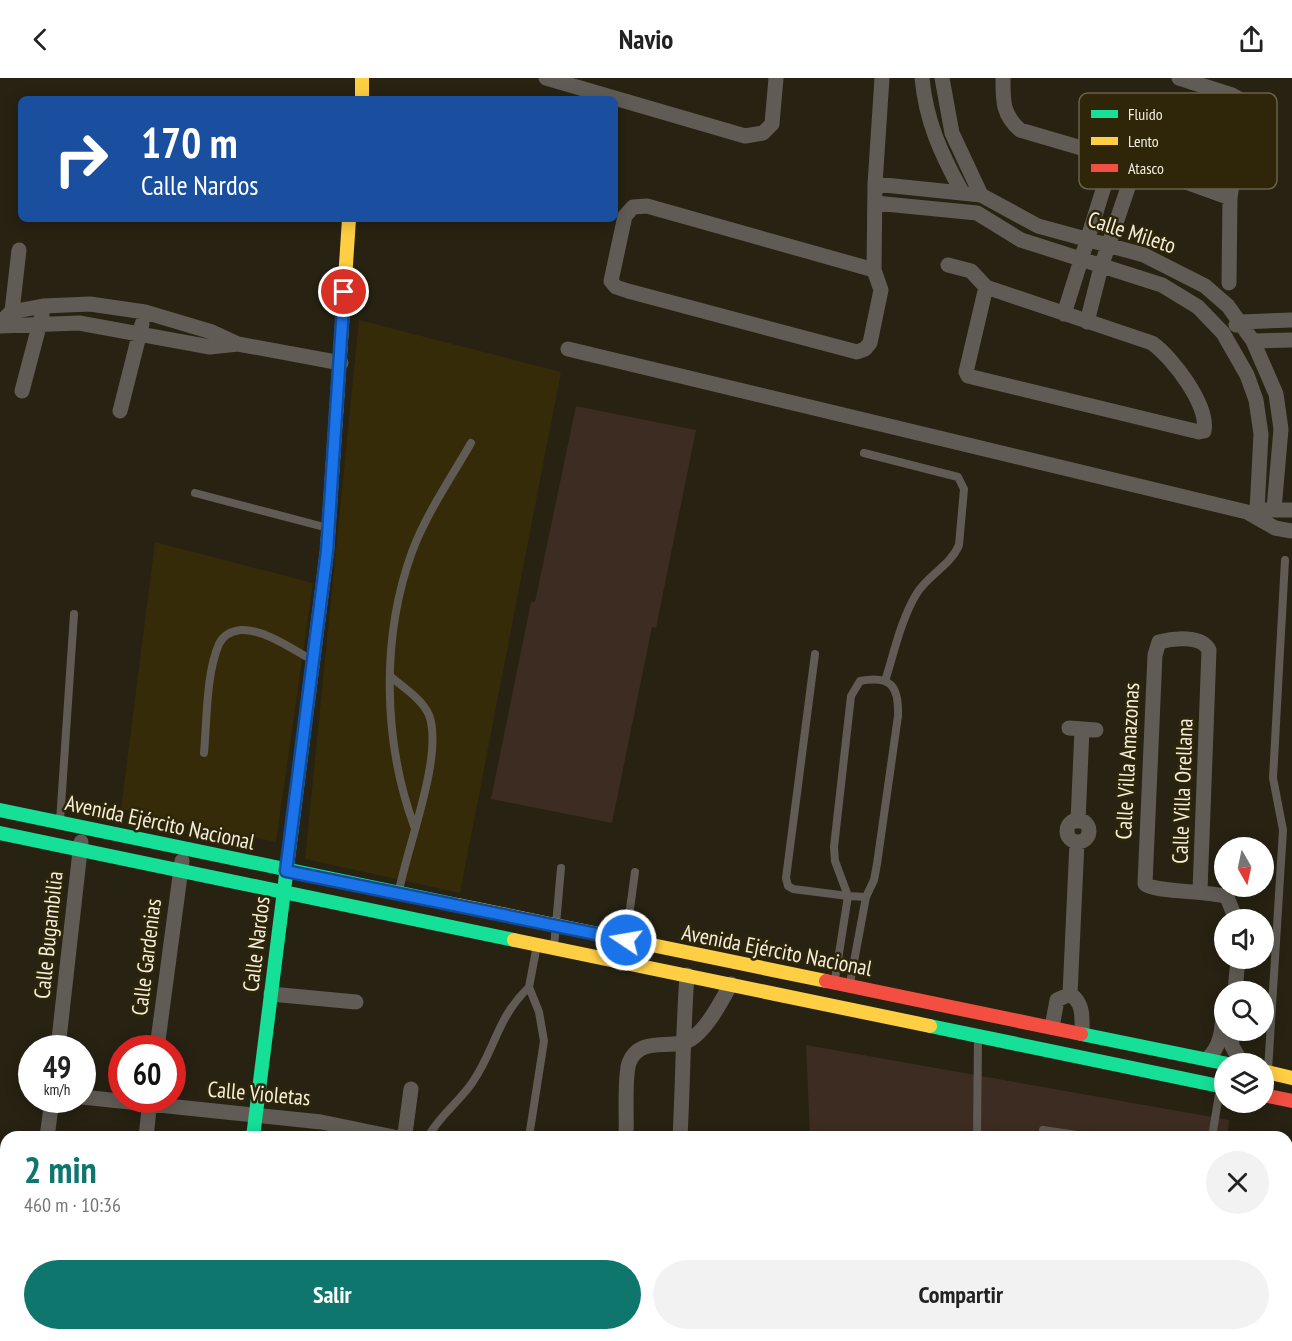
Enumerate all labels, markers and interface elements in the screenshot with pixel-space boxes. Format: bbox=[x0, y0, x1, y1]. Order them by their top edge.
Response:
text: Navio bbox=[619, 22, 673, 56]
icon: back bbox=[24, 23, 57, 56]
icon: share bbox=[1235, 23, 1268, 56]
legend bbox=[1079, 93, 1277, 189]
text: Fluido bbox=[1128, 104, 1163, 124]
text: 170 m bbox=[141, 115, 238, 170]
icon: right bbox=[42, 120, 120, 198]
text: Lento bbox=[1128, 131, 1159, 151]
text: Atasco bbox=[1128, 158, 1164, 178]
text: Calle Nardos bbox=[141, 168, 258, 202]
street label: Calle Mileto bbox=[1084, 205, 1180, 259]
pin bbox=[318, 266, 369, 317]
icon: arrive bbox=[327, 275, 360, 308]
street label: Calle Villa Amazonas bbox=[1109, 682, 1145, 840]
street label: Calle Villa Orellana bbox=[1165, 718, 1199, 864]
street label: Avenida Ejército Nacional bbox=[63, 788, 258, 856]
north arrow bbox=[1214, 837, 1274, 897]
map controls bbox=[1214, 837, 1274, 1113]
street label: Calle Bugambilia bbox=[27, 870, 69, 1000]
street label: Calle Nardos bbox=[236, 895, 276, 993]
street label: Calle Gardenias bbox=[125, 897, 167, 1017]
position arrow bbox=[594, 908, 658, 972]
button: sound bbox=[1214, 909, 1274, 969]
street label: Avenida Ejército Nacional bbox=[680, 918, 875, 982]
button: search bbox=[1214, 981, 1274, 1041]
speed limit sign: 60 bbox=[108, 1035, 186, 1113]
text: 49 bbox=[43, 1047, 71, 1086]
button: layers bbox=[1214, 1053, 1274, 1113]
street label: Calle Violetas bbox=[206, 1075, 312, 1111]
text: km/h bbox=[44, 1080, 70, 1099]
text: 2 min bbox=[24, 1146, 97, 1193]
button: close bbox=[1206, 1151, 1269, 1214]
text: 460 m · 10:36 bbox=[24, 1192, 121, 1218]
button: Salir bbox=[24, 1260, 641, 1329]
button: Compartir bbox=[653, 1260, 1269, 1329]

